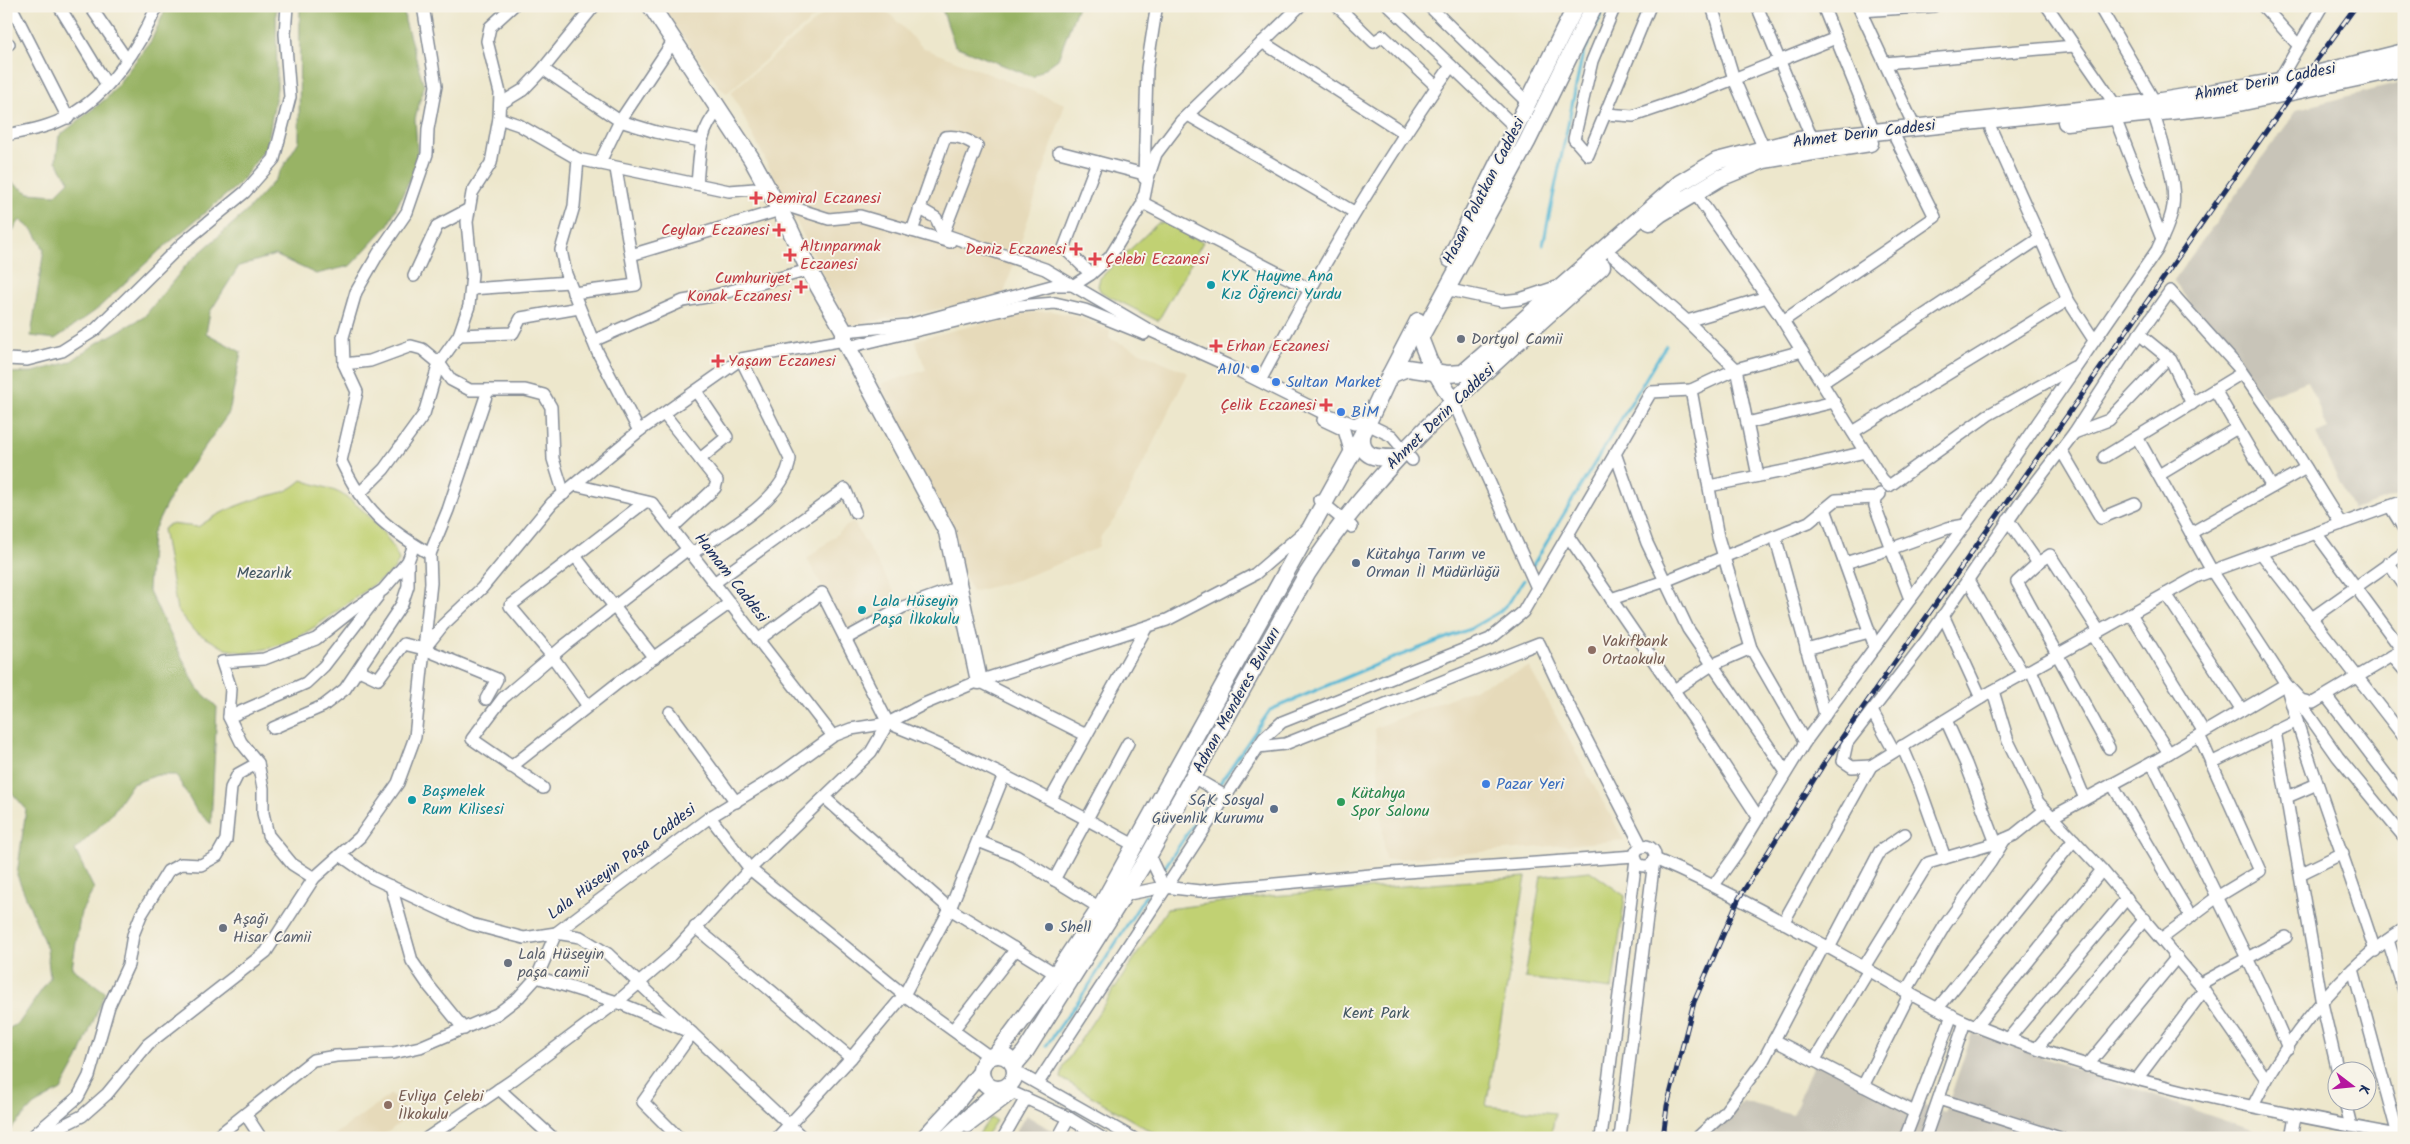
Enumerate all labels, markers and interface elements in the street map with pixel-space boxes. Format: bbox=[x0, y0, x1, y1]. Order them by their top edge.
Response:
street label: Ahmet Derin Caddesi bbox=[2192, 56, 2339, 108]
street label: Hasan Polatkan Caddesi bbox=[1436, 112, 1532, 269]
street label: Ahmet Derin Caddesi bbox=[1791, 113, 1938, 155]
place label: Demiral Eczanesi bbox=[766, 186, 882, 211]
marker: Demiral Eczanesi bbox=[750, 192, 762, 204]
place label: Ceylan Eczanesi bbox=[661, 218, 770, 243]
marker: Ceylan Eczanesi bbox=[773, 224, 785, 236]
place label: Altınparmak Eczanesi bbox=[800, 234, 881, 277]
place label: Deniz Eczanesi bbox=[965, 237, 1067, 262]
marker: Deniz Eczanesi bbox=[1070, 243, 1082, 255]
place label: Çelebi Eczanesi bbox=[1105, 247, 1210, 272]
marker: Altınparmak Eczanesi bbox=[784, 249, 796, 261]
marker: Çelebi Eczanesi bbox=[1089, 253, 1101, 265]
place label: KYK Hayme Ana Kız Öğrenci Yurdu bbox=[1221, 264, 1342, 307]
place label: Cumhuriyet Konak Eczanesi bbox=[687, 266, 792, 309]
marker: KYK Hayme Ana Kız Öğrenci Yurdu bbox=[1205, 279, 1217, 291]
marker: Cumhuriyet Konak Eczanesi bbox=[795, 281, 807, 293]
place label: Dortyol Camii bbox=[1471, 327, 1564, 352]
marker: Dortyol Camii bbox=[1455, 333, 1467, 345]
place label: Erhan Eczanesi bbox=[1226, 334, 1330, 359]
marker: Erhan Eczanesi bbox=[1210, 340, 1222, 352]
place label: Yaşam Eczanesi bbox=[728, 349, 837, 374]
marker: Yaşam Eczanesi bbox=[712, 355, 724, 367]
place label: A101 bbox=[1217, 357, 1245, 382]
street label: Ahmet Derin Caddesi bbox=[1381, 357, 1502, 476]
marker: A101 bbox=[1249, 363, 1261, 375]
place label: Sultan Market bbox=[1286, 370, 1382, 395]
marker: Sultan Market bbox=[1270, 376, 1282, 388]
place label: Çelik Eczanesi bbox=[1220, 393, 1317, 418]
marker: Çelik Eczanesi bbox=[1320, 399, 1332, 411]
place label: BİM bbox=[1351, 400, 1379, 425]
marker: BİM bbox=[1335, 406, 1347, 418]
street label: Hamam Caddesi bbox=[688, 528, 775, 629]
place label: Kütahya Tarım ve Orman İl Müdürlüğü bbox=[1366, 542, 1500, 585]
marker: Kütahya Tarım ve Orman İl Müdürlüğü bbox=[1350, 557, 1362, 569]
park label: Mezarlık bbox=[236, 561, 292, 586]
place label: Lala Hüseyin Paşa İlkokulu bbox=[872, 589, 960, 632]
marker: Lala Hüseyin Paşa İlkokulu bbox=[856, 604, 868, 616]
street label: Adnan Menderes Bulvarı bbox=[1186, 622, 1288, 778]
place label: Vakıfbank Ortaokulu bbox=[1602, 629, 1668, 672]
marker: Vakıfbank Ortaokulu bbox=[1586, 644, 1598, 656]
place label: Pazar Yeri bbox=[1496, 772, 1565, 797]
marker: Pazar Yeri bbox=[1480, 778, 1492, 790]
place label: Başmelek Rum Kilisesi bbox=[422, 779, 505, 822]
place label: Kütahya Spor Salonu bbox=[1351, 781, 1430, 824]
place label: SGK Sosyal Güvenlik Kurumu bbox=[1152, 788, 1264, 831]
marker: Başmelek Rum Kilisesi bbox=[406, 794, 418, 806]
marker: Kütahya Spor Salonu bbox=[1335, 796, 1347, 808]
street label: Lala Hüseyin Paşa Caddesi bbox=[542, 797, 703, 926]
marker: SGK Sosyal Güvenlik Kurumu bbox=[1268, 803, 1280, 815]
place label: Aşağı Hisar Camii bbox=[233, 907, 312, 950]
place label: Shell bbox=[1059, 915, 1091, 940]
marker: Shell bbox=[1043, 921, 1055, 933]
marker: Aşağı Hisar Camii bbox=[217, 922, 229, 934]
place label: Lala Hüseyin paşa camii bbox=[517, 942, 604, 985]
marker: Lala Hüseyin paşa camii bbox=[502, 957, 514, 969]
park label: Kent Park bbox=[1343, 1001, 1410, 1026]
north arrow bbox=[2328, 1062, 2378, 1112]
text: K bbox=[2352, 1082, 2375, 1097]
place label: Evliya Çelebi İlkokulu bbox=[398, 1084, 485, 1127]
marker: Evliya Çelebi İlkokulu bbox=[382, 1099, 394, 1111]

